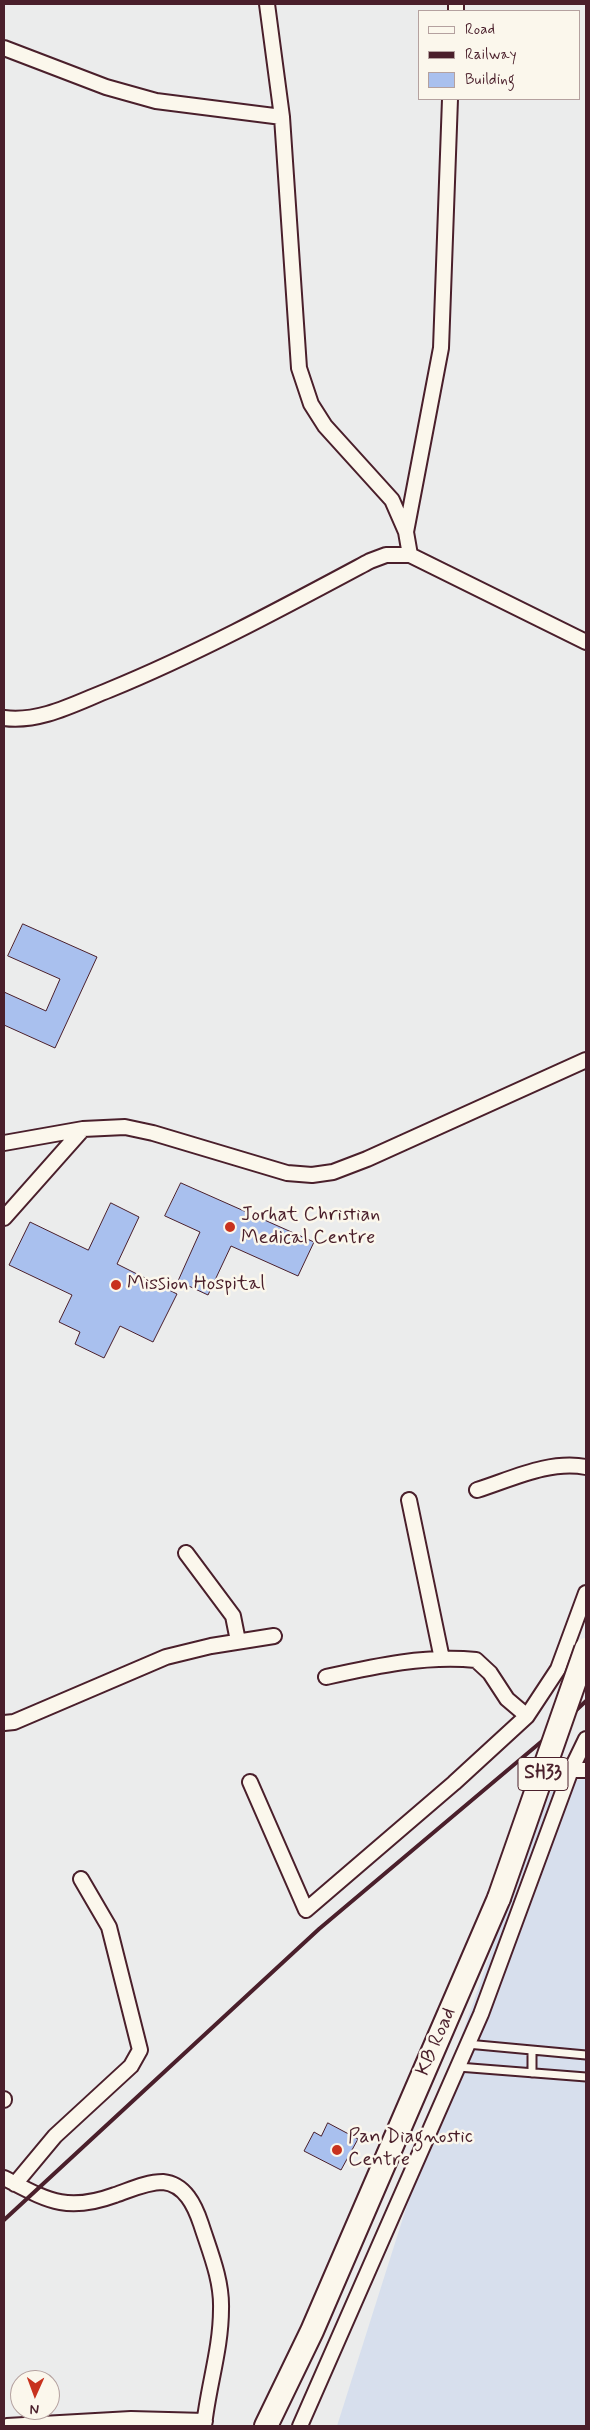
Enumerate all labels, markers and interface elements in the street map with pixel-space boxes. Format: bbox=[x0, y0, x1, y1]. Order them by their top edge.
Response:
legend bbox=[418, 10, 580, 100]
text: Road bbox=[465, 20, 495, 40]
text: Railway bbox=[465, 45, 517, 65]
text: Building bbox=[465, 70, 515, 90]
place label: Jorhat Christian Medical Centre bbox=[241, 1204, 380, 1251]
marker: Jorhat Christian Medical Centre bbox=[223, 1220, 237, 1234]
place label: Mission Hospital bbox=[127, 1273, 265, 1297]
marker: Mission Hospital bbox=[109, 1278, 123, 1292]
road number: SH33 bbox=[518, 1758, 568, 1790]
street label: KB Road bbox=[412, 2004, 462, 2080]
place label: Pan Diagnostic Centre bbox=[348, 2126, 473, 2173]
marker: Pan Diagnostic Centre bbox=[330, 2143, 344, 2157]
north arrow bbox=[10, 2370, 60, 2420]
text: N bbox=[30, 2400, 39, 2418]

